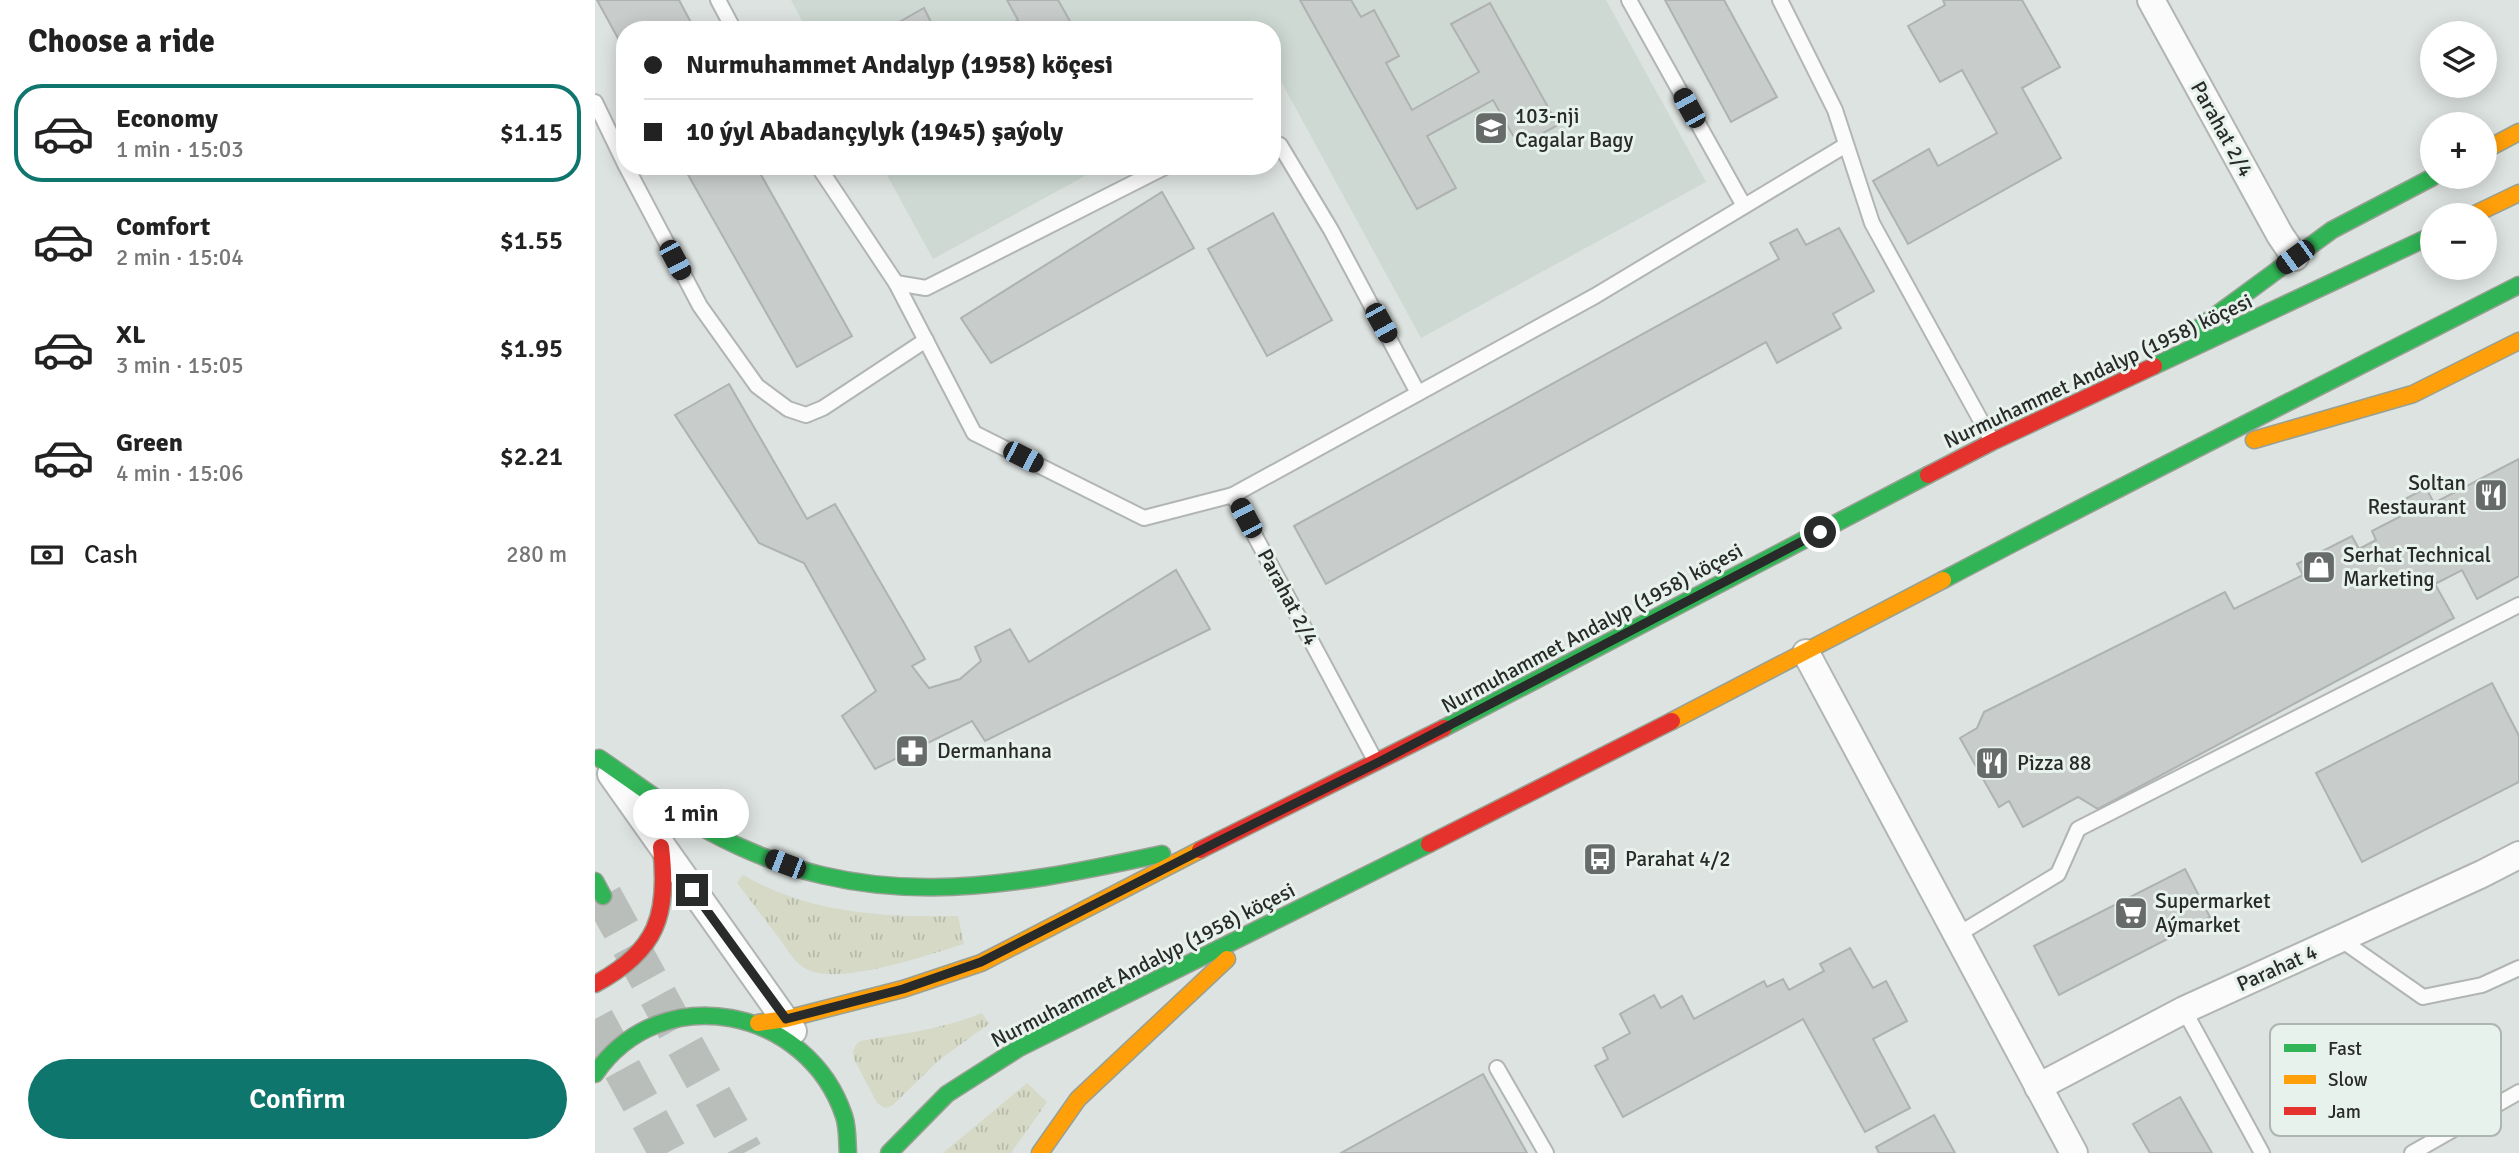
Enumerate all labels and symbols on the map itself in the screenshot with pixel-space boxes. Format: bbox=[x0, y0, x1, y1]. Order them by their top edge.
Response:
street label: Parahat 2/4 bbox=[2185, 76, 2259, 182]
car bbox=[1670, 85, 1709, 131]
place label: 103-nji Cagalar Bagy bbox=[1515, 103, 1633, 153]
school or university icon: 103-nji Cagalar Bagy bbox=[1472, 109, 1510, 147]
car bbox=[2272, 236, 2319, 278]
car bbox=[656, 237, 695, 283]
street label: Nurmuhammet Andalyp (1958) köçesi bbox=[1940, 288, 2256, 454]
car bbox=[1362, 300, 1401, 346]
car bbox=[1000, 438, 1047, 476]
place label: Soltan Restaurant bbox=[2367, 470, 2466, 520]
restaurant icon: Soltan Restaurant bbox=[2472, 476, 2510, 514]
car bbox=[1227, 495, 1266, 541]
route start bbox=[1804, 516, 1836, 548]
street label: Nurmuhammet Andalyp (1958) köçesi bbox=[1437, 537, 1747, 719]
place label: Serhat Technical Marketing bbox=[2343, 542, 2491, 592]
street label: Parahat 2/4 bbox=[1252, 544, 1324, 650]
shop icon: Serhat Technical Marketing bbox=[2300, 548, 2338, 586]
pharmacy icon: Dermanhana bbox=[893, 732, 931, 770]
place label: Dermanhana bbox=[937, 738, 1052, 764]
restaurant icon: Pizza 88 bbox=[1973, 744, 2011, 782]
place label: Pizza 88 bbox=[2017, 750, 2091, 776]
callout: 1 min bbox=[634, 788, 750, 838]
bus stop icon: Parahat 4/2 bbox=[1581, 840, 1619, 878]
place label: Parahat 4/2 bbox=[1625, 846, 1731, 872]
car bbox=[762, 847, 809, 881]
route end bbox=[676, 874, 708, 906]
street label: Nurmuhammet Andalyp (1958) köçesi bbox=[987, 877, 1299, 1053]
place label: Supermarket Aýmarket bbox=[2155, 888, 2271, 938]
supermarket icon: Supermarket Aýmarket bbox=[2112, 894, 2150, 932]
street label: Parahat 4 bbox=[2233, 939, 2321, 997]
legend bbox=[2270, 1024, 2501, 1136]
text: Fast bbox=[2328, 1037, 2362, 1061]
text: Slow bbox=[2328, 1068, 2368, 1092]
text: Jam bbox=[2328, 1100, 2361, 1124]

